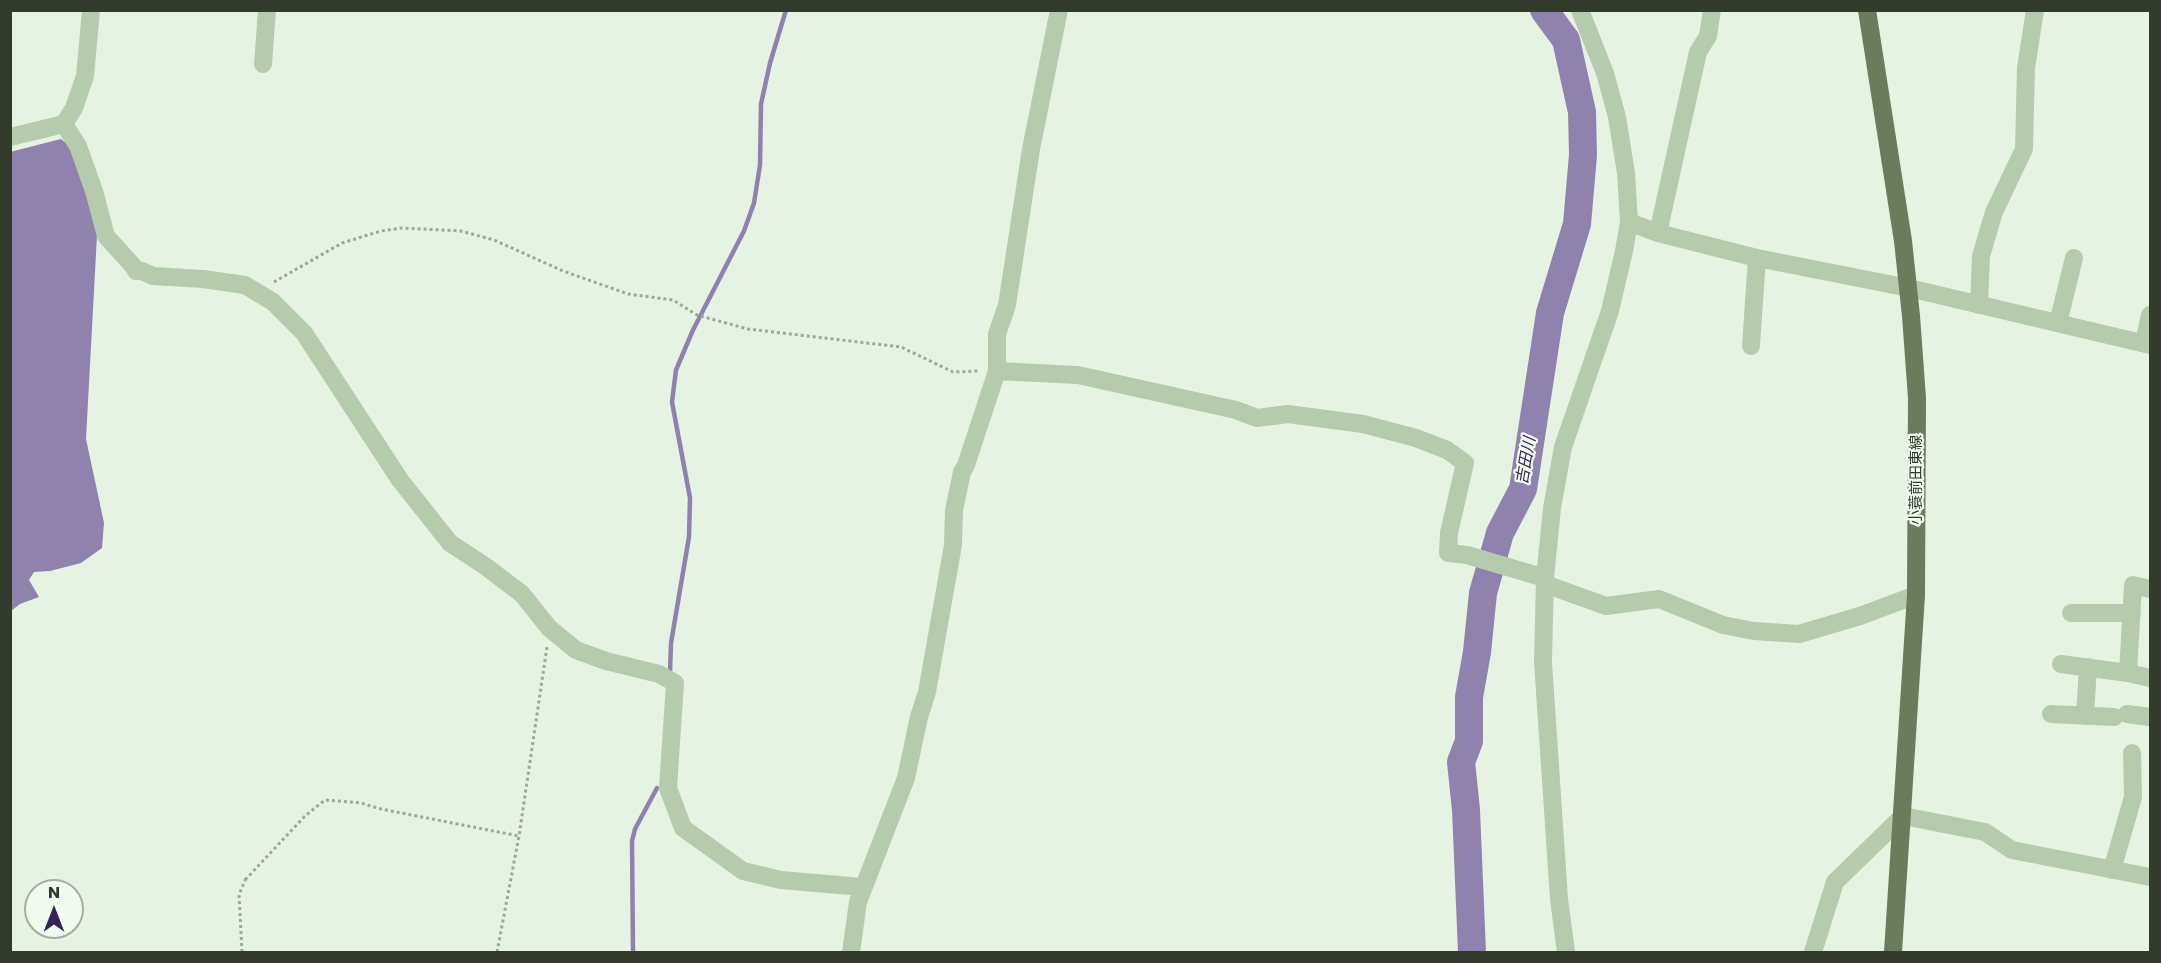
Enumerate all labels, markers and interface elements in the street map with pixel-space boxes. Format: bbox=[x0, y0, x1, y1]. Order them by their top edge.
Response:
street label: 小蓑前田東線 bbox=[1908, 435, 1926, 525]
water label: 吉田川 bbox=[1513, 436, 1541, 486]
north arrow bbox=[24, 879, 84, 939]
text: N bbox=[48, 881, 60, 904]

